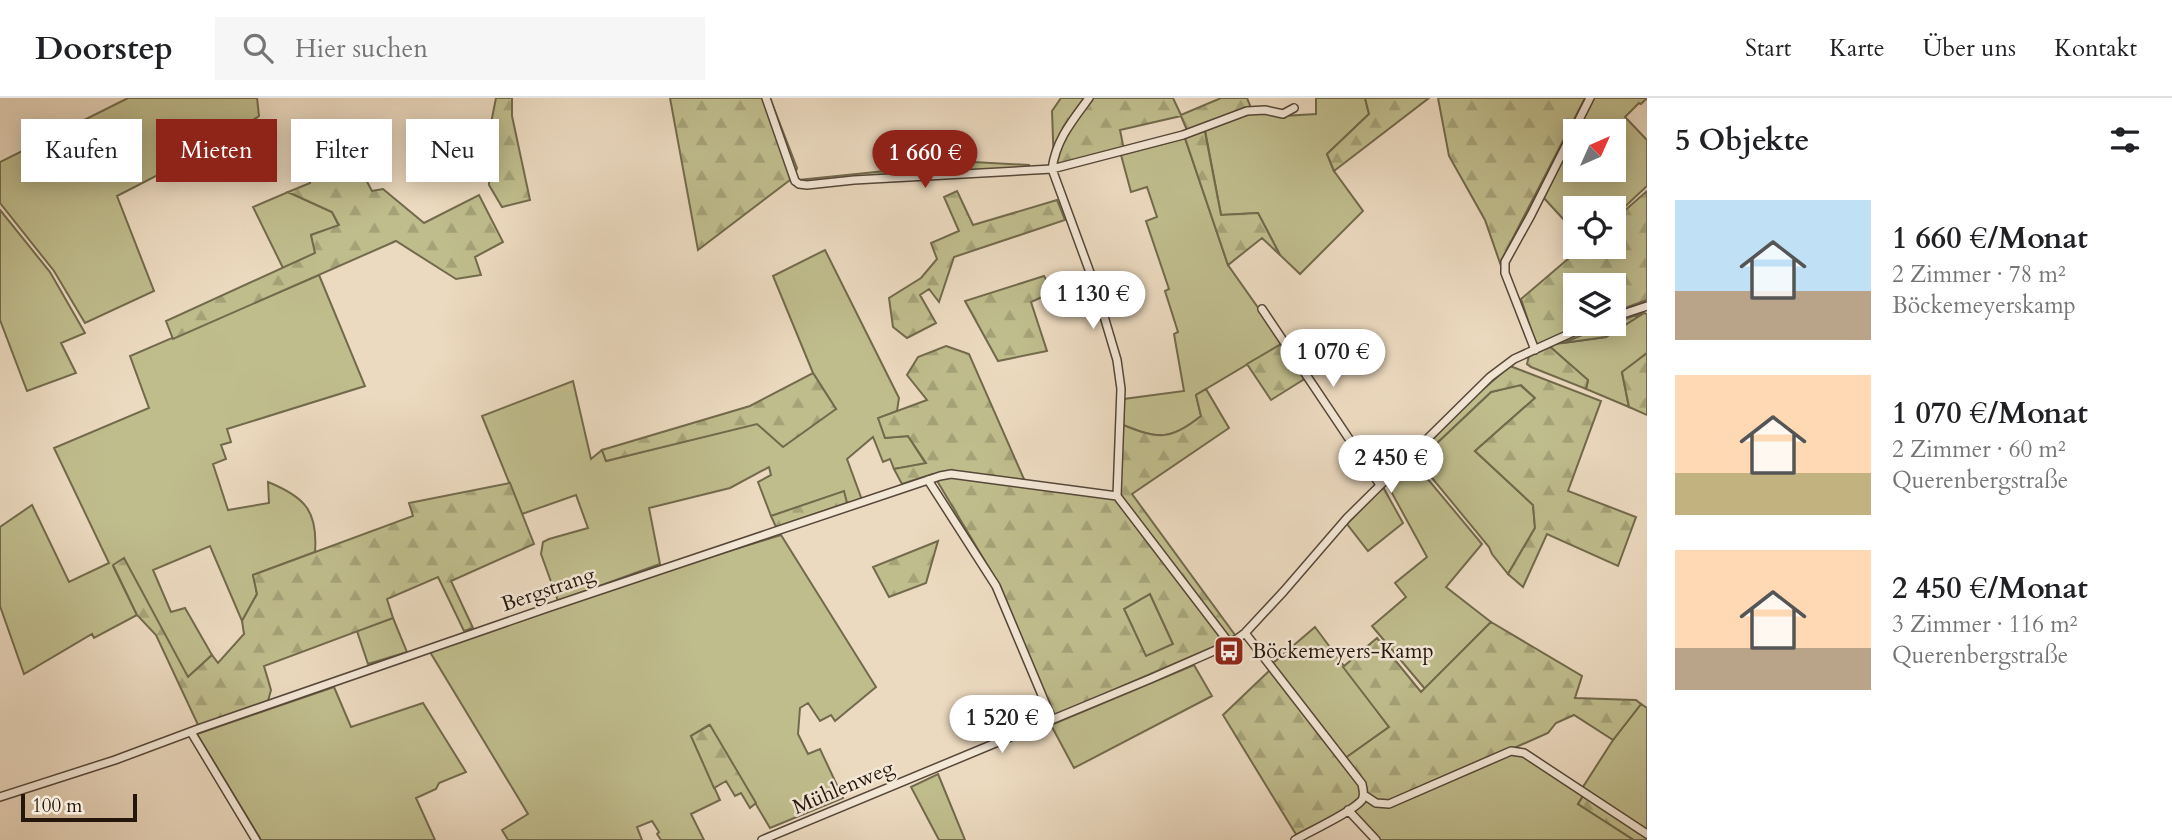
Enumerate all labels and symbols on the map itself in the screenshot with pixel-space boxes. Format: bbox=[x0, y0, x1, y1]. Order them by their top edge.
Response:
north arrow bbox=[1563, 119, 1626, 182]
pin: 1 660 € bbox=[860, 130, 990, 190]
pin: 1 130 € bbox=[1028, 272, 1158, 331]
pin: 1 070 € bbox=[1268, 330, 1398, 389]
pin: 2 450 € bbox=[1326, 436, 1456, 495]
street label: Bergstrang bbox=[497, 560, 599, 619]
bus stop icon: Böckemeyers-Kamp bbox=[1212, 634, 1246, 668]
place label: Böckemeyers-Kamp bbox=[1252, 637, 1434, 666]
pin: 1 520 € bbox=[937, 696, 1067, 755]
street label: Mühlenweg bbox=[788, 753, 899, 822]
scale bar bbox=[21, 791, 136, 823]

